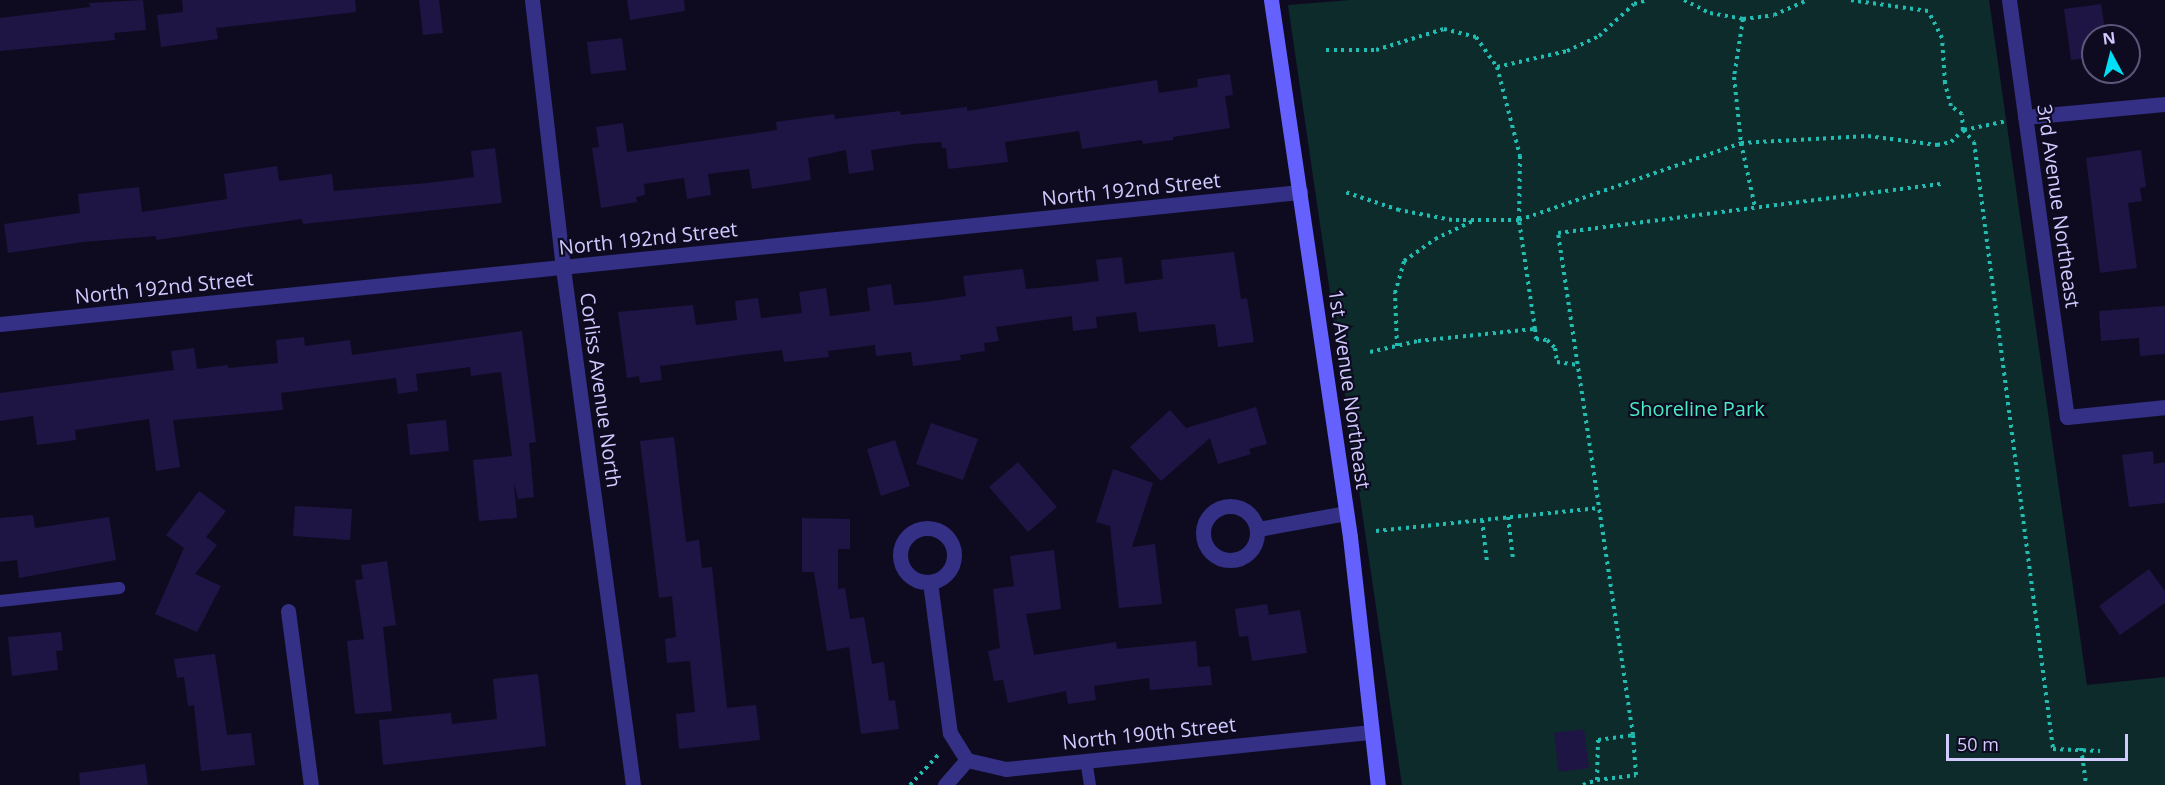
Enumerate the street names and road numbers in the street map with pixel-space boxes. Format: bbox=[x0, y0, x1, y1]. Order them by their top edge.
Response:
street label: 3rd Avenue Northeast bbox=[2033, 103, 2085, 309]
street label: North 192nd Street bbox=[1040, 168, 1222, 210]
street label: North 192nd Street bbox=[557, 217, 739, 259]
street label: North 192nd Street bbox=[73, 266, 255, 308]
street label: 1st Avenue Northeast bbox=[1324, 287, 1376, 491]
street label: Corliss Avenue North bbox=[575, 291, 627, 489]
street label: North 190th Street bbox=[1061, 712, 1237, 754]

